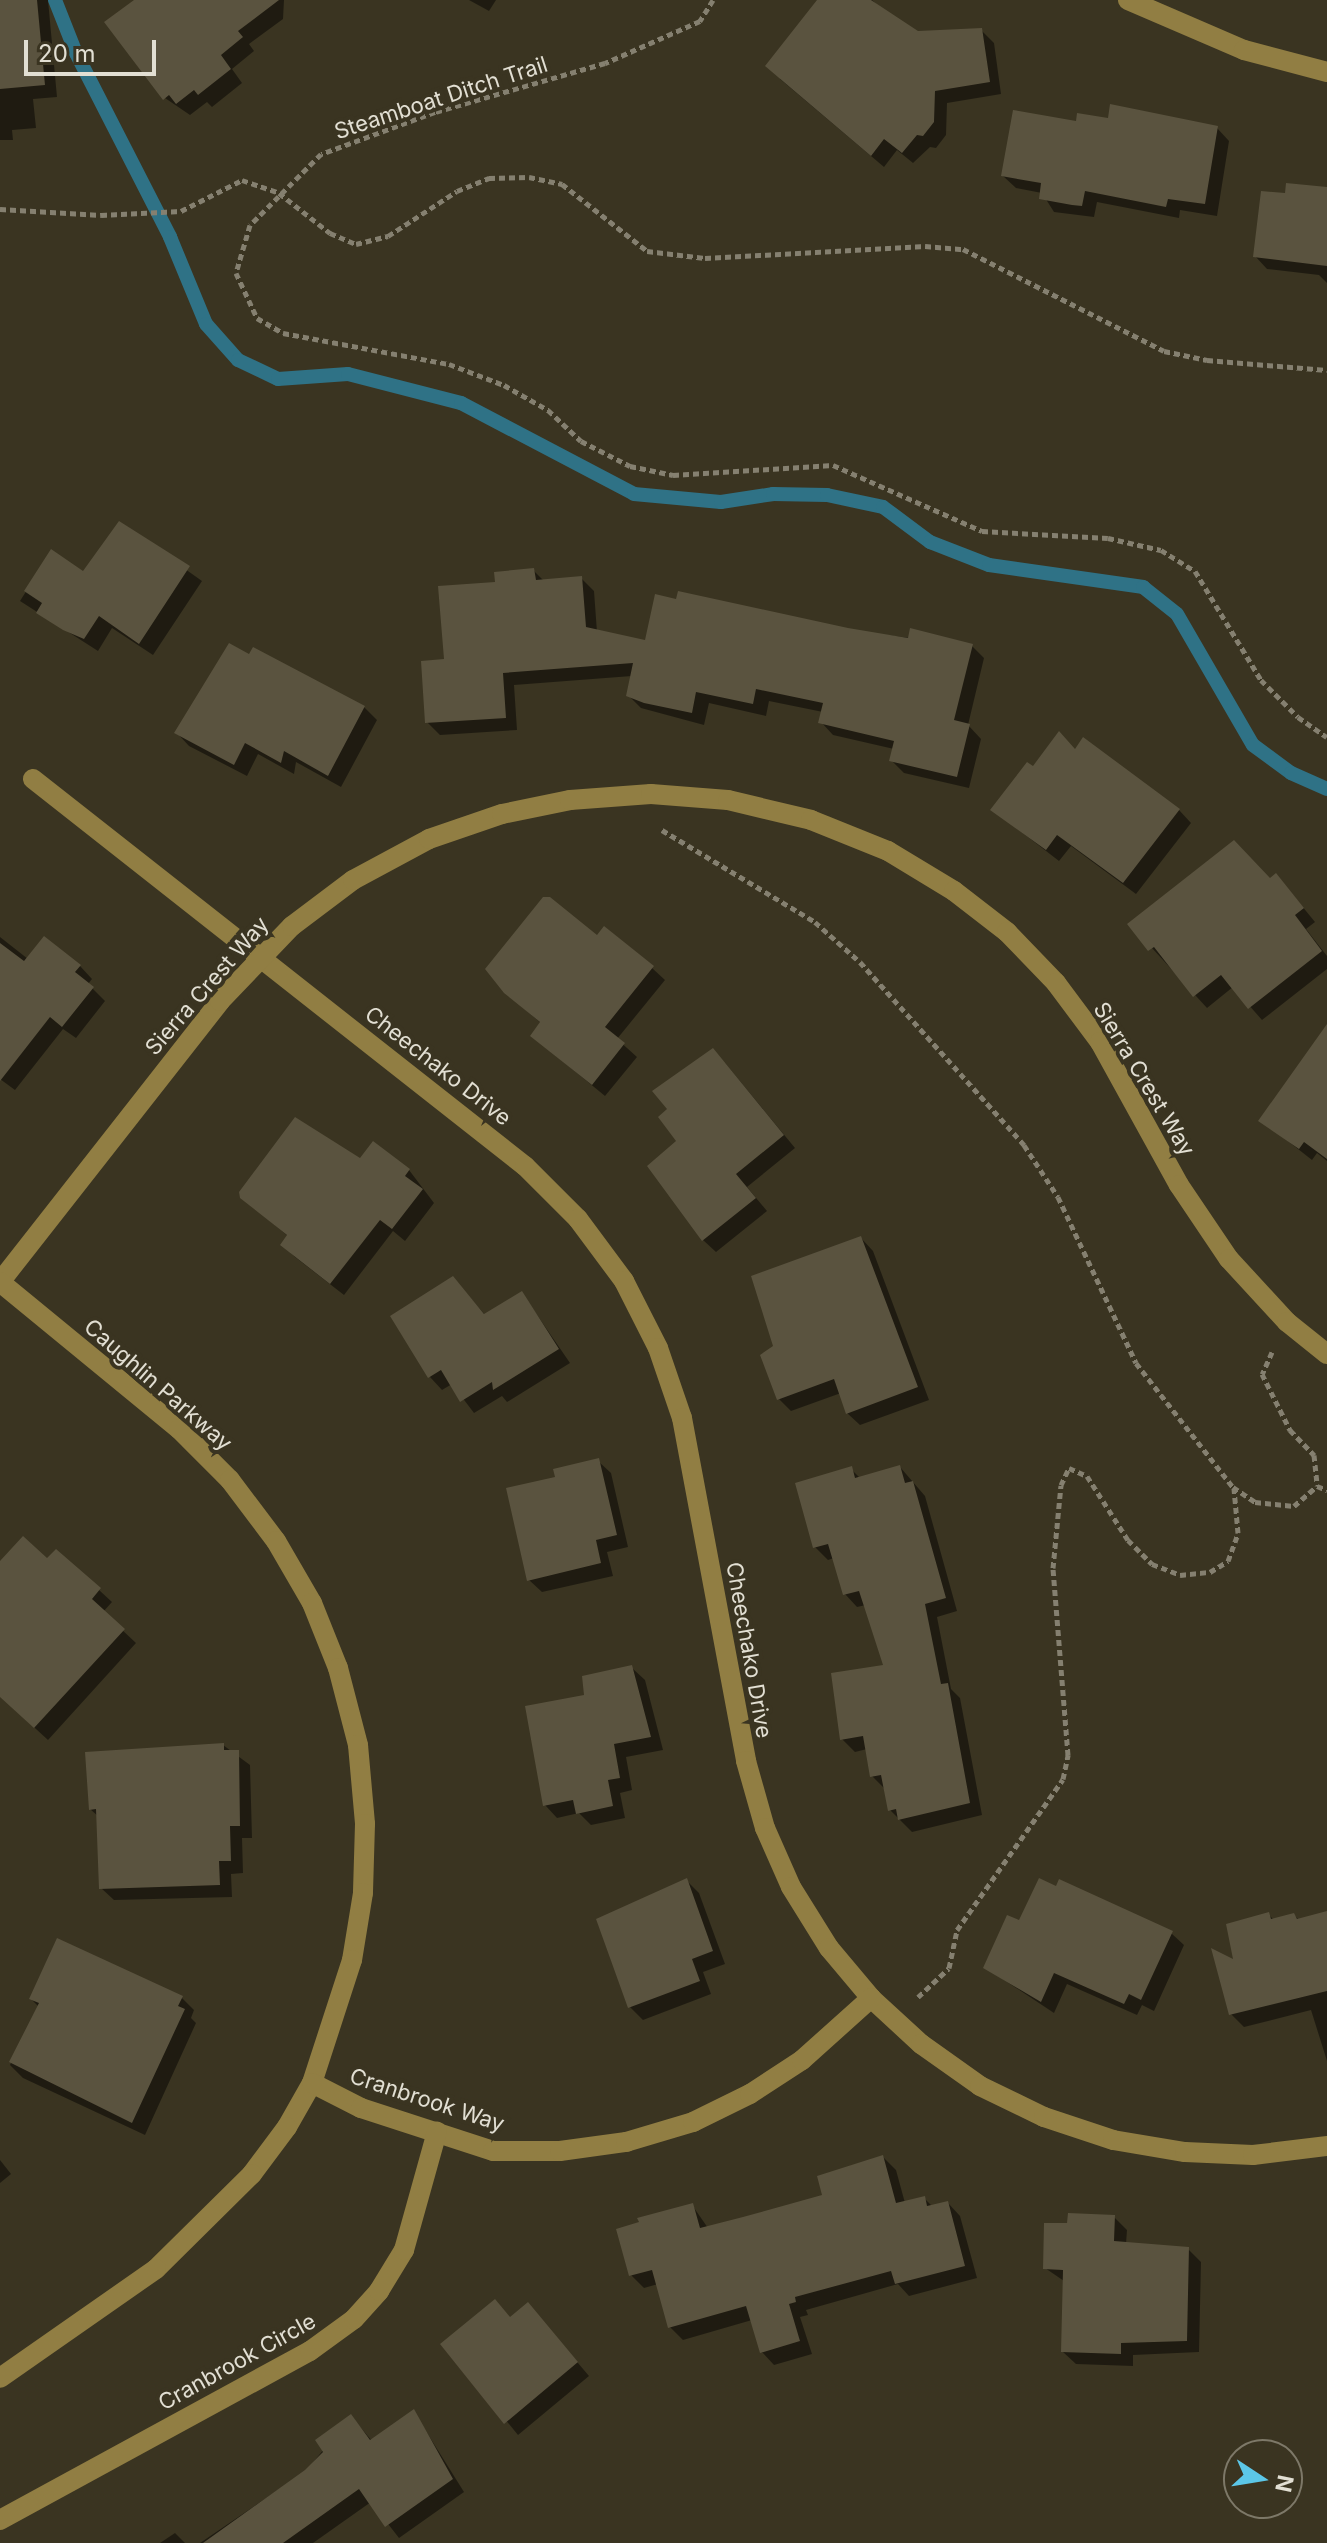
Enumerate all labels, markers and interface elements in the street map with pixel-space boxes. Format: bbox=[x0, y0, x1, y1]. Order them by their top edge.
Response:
scale bar bbox=[28, 24, 160, 74]
text: 20 m bbox=[38, 39, 96, 68]
street label: Steamboat Ditch Trail bbox=[331, 51, 551, 145]
street label: Sierra Crest Way bbox=[140, 911, 274, 1061]
street label: Sierra Crest Way bbox=[1088, 997, 1200, 1161]
street label: Cheechako Drive bbox=[360, 1001, 516, 1131]
street label: Caughlin Parkway bbox=[79, 1314, 237, 1456]
street label: Cheechako Drive bbox=[721, 1560, 777, 1740]
street label: Cranbrook Way bbox=[347, 2063, 507, 2137]
street label: Cranbrook Circle bbox=[154, 2308, 320, 2416]
north arrow bbox=[1223, 2439, 1303, 2519]
text: N bbox=[1270, 2473, 1299, 2494]

